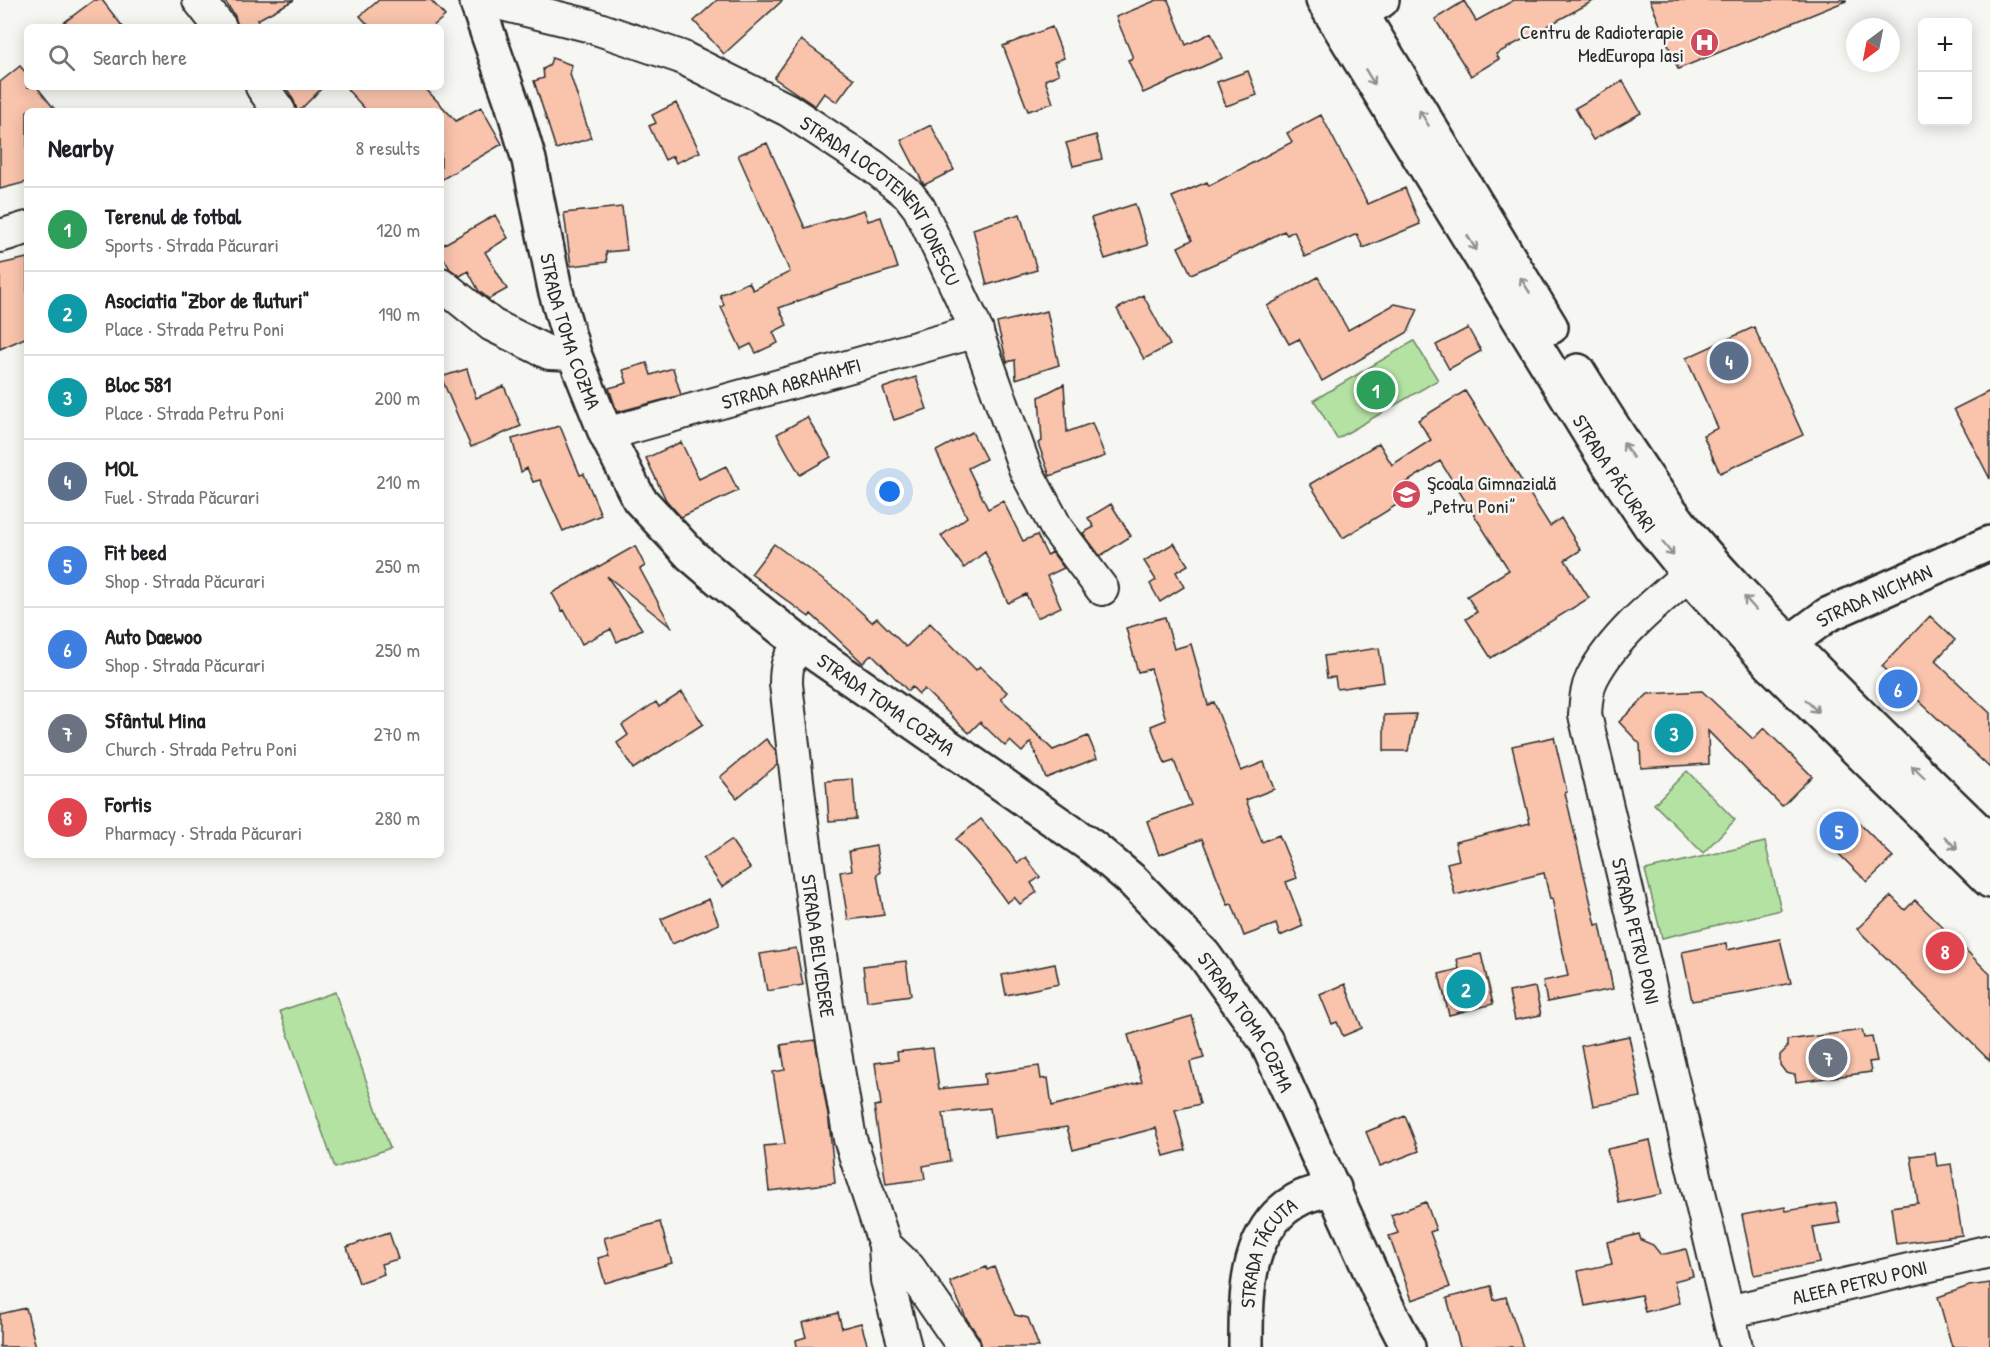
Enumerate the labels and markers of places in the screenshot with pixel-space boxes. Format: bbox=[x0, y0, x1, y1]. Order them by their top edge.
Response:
place label: Centru de Radioterapie MedEuropa Iasi bbox=[1520, 18, 1684, 68]
hospital icon: Centru de Radioterapie MedEuropa Iasi bbox=[1689, 26, 1721, 58]
pin: 4 bbox=[1710, 338, 1748, 384]
pin: 1 bbox=[1356, 368, 1396, 412]
place label: Şcoala Gimnazială „Petru Poni” bbox=[1427, 469, 1556, 519]
school or university icon: Şcoala Gimnazială „Petru Poni” bbox=[1390, 478, 1422, 510]
pin: 6 bbox=[1878, 666, 1918, 712]
pin: 3 bbox=[1654, 710, 1694, 756]
pin: 5 bbox=[1820, 808, 1858, 854]
pin: 8 bbox=[1926, 928, 1964, 974]
pin: 2 bbox=[1446, 966, 1486, 1012]
pin: 7 bbox=[1808, 1036, 1848, 1080]

